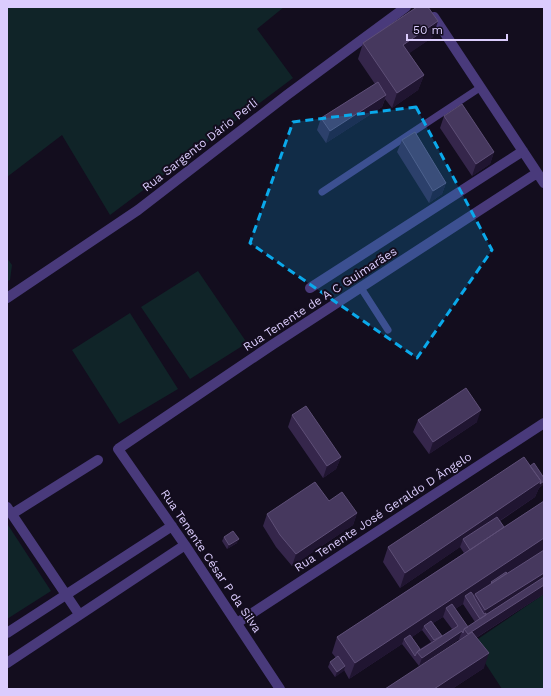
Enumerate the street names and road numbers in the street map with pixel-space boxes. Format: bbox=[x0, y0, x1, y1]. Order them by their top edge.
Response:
street label: Rua Sargento Dário Perli bbox=[140, 96, 260, 194]
street label: Rua Tenente de A C Guimarães bbox=[241, 244, 399, 354]
street label: Rua Tenente José Geraldo D Ângelo bbox=[292, 449, 474, 575]
street label: Rua Tenente César P da Silva bbox=[158, 487, 264, 635]

